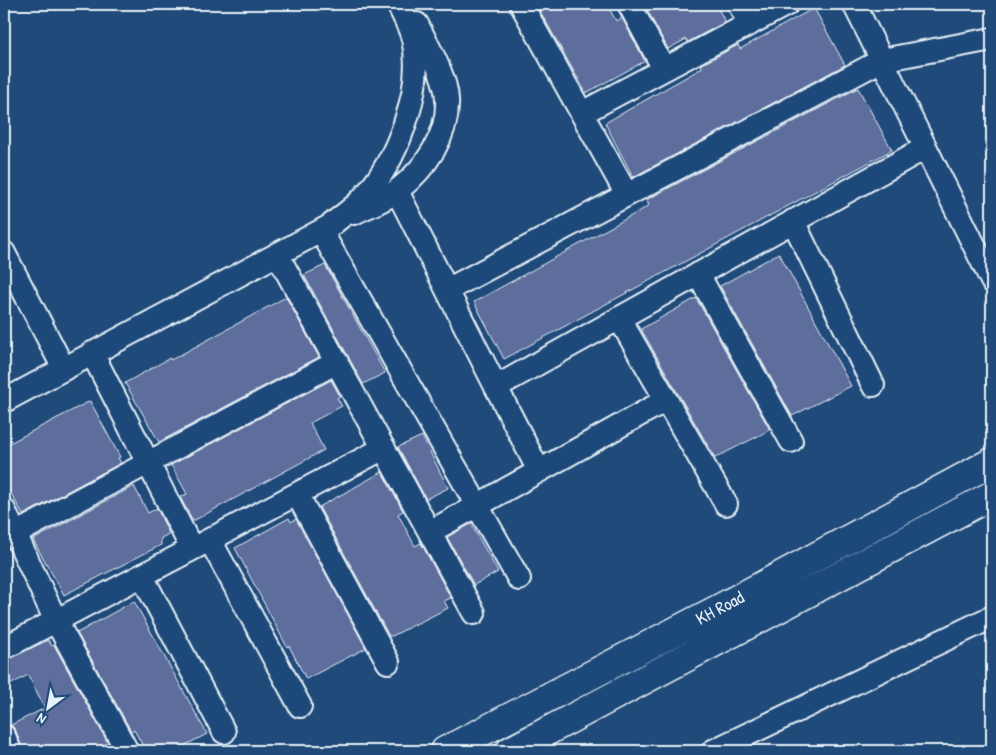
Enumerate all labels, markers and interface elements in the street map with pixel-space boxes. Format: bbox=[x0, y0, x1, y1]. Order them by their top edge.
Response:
street label: KH Road bbox=[691, 584, 748, 631]
north arrow bbox=[22, 682, 72, 732]
text: N bbox=[32, 709, 49, 729]

